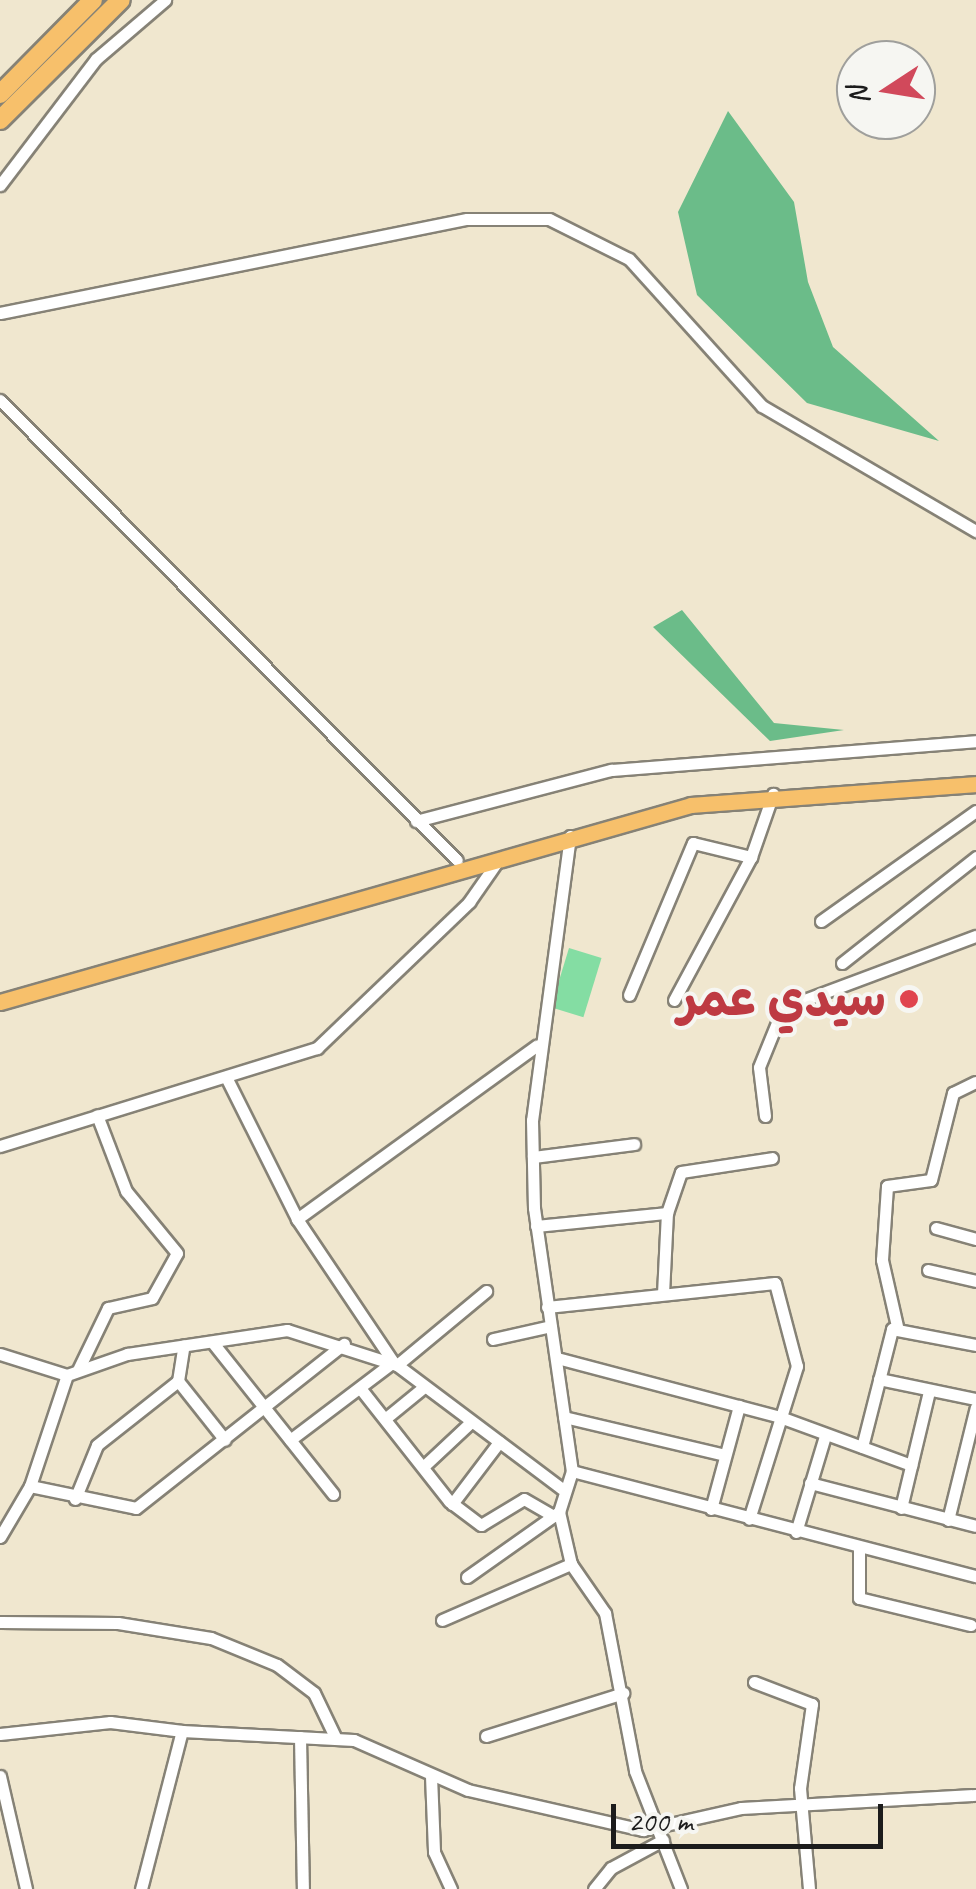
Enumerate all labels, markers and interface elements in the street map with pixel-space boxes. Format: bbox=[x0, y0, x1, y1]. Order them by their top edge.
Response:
north arrow bbox=[836, 40, 936, 140]
text: N bbox=[839, 84, 877, 108]
place label: سيدي عمر bbox=[678, 969, 886, 1029]
marker: سيدي عمر bbox=[896, 986, 922, 1012]
scale bar bbox=[616, 1784, 888, 1846]
text: 200 m bbox=[628, 1802, 693, 1840]

